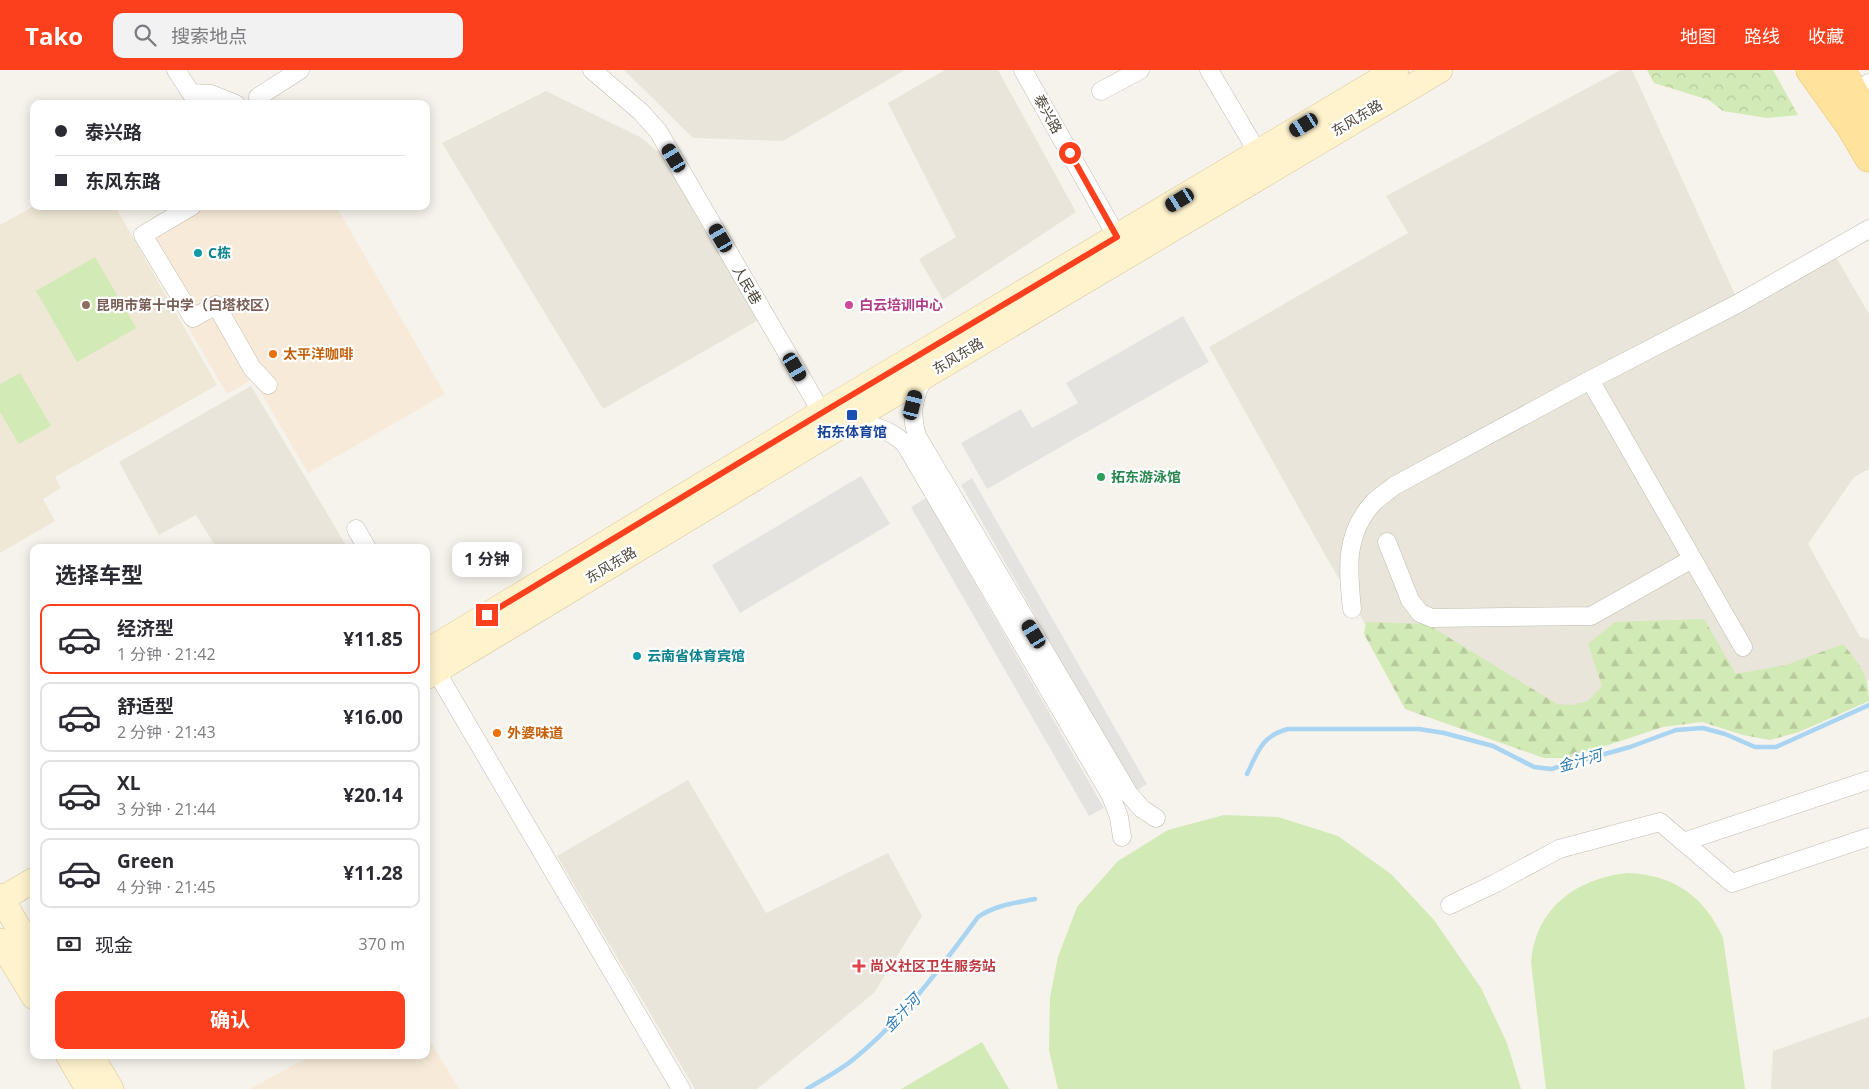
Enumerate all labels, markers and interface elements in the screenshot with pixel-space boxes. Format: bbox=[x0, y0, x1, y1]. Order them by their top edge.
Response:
search box bbox=[113, 13, 463, 58]
text: Tako bbox=[25, 19, 83, 52]
icon: search bbox=[131, 21, 159, 49]
text: 搜索地点 bbox=[171, 23, 247, 49]
text: 地图 bbox=[1680, 24, 1716, 48]
text: 路线 bbox=[1744, 24, 1780, 48]
text: 收藏 bbox=[1808, 24, 1844, 48]
street label: 泰兴路 bbox=[1030, 91, 1067, 137]
street label: 东风东路 bbox=[1328, 95, 1386, 140]
car bbox=[1287, 111, 1320, 139]
text: 泰兴路 bbox=[85, 119, 142, 145]
car bbox=[659, 141, 688, 175]
route start bbox=[1059, 142, 1081, 164]
text: 东风东路 bbox=[85, 168, 161, 194]
car bbox=[1163, 186, 1196, 214]
car bbox=[707, 221, 734, 255]
place label: C栋 bbox=[208, 243, 231, 262]
marker: C栋 bbox=[192, 247, 204, 259]
street label: 人民巷 bbox=[729, 262, 766, 308]
place label: 昆明市第十中学（白塔校区） bbox=[96, 295, 278, 314]
place label: 白云培训中心 bbox=[859, 295, 943, 314]
marker: 昆明市第十中学（白塔校区） bbox=[80, 299, 92, 311]
marker: 白云培训中心 bbox=[843, 299, 855, 311]
street label: 东风东路 bbox=[929, 333, 987, 378]
place label: 太平洋咖啡 bbox=[283, 344, 354, 363]
marker: 太平洋咖啡 bbox=[267, 348, 279, 360]
car bbox=[781, 350, 808, 384]
car bbox=[902, 389, 923, 421]
marker: 拓东体育馆 bbox=[845, 408, 859, 422]
place label: 拓东体育馆 bbox=[817, 422, 887, 441]
place label: 拓东游泳馆 bbox=[1111, 467, 1181, 486]
marker: 拓东游泳馆 bbox=[1095, 471, 1107, 483]
callout: 1 分钟 bbox=[452, 542, 522, 578]
street label: 东风东路 bbox=[582, 542, 640, 587]
text: 1 分钟 bbox=[464, 548, 510, 570]
text: 选择车型 bbox=[55, 559, 143, 589]
route end bbox=[476, 604, 498, 626]
text: 经济型 bbox=[117, 615, 174, 641]
icon: car bbox=[57, 617, 102, 662]
car bbox=[1019, 617, 1048, 651]
text: ¥11.85 bbox=[343, 626, 403, 652]
text: 1 分钟 · 21:42 bbox=[117, 643, 216, 665]
place label: 云南省体育宾馆 bbox=[647, 646, 745, 665]
marker: 云南省体育宾馆 bbox=[631, 650, 643, 662]
text: 舒适型 bbox=[117, 693, 174, 719]
icon: car bbox=[57, 695, 102, 740]
text: ¥16.00 bbox=[343, 704, 403, 730]
text: 2 分钟 · 21:43 bbox=[117, 721, 216, 743]
place label: 外婆味道 bbox=[507, 723, 563, 742]
marker: 外婆味道 bbox=[491, 727, 503, 739]
water label: 金汁河 bbox=[1555, 743, 1607, 776]
text: XL bbox=[117, 770, 140, 796]
icon: car bbox=[57, 773, 102, 818]
text: ¥20.14 bbox=[343, 782, 403, 808]
text: 3 分钟 · 21:44 bbox=[117, 798, 216, 820]
text: Green bbox=[117, 848, 174, 874]
icon: car bbox=[57, 851, 102, 896]
text: ¥11.28 bbox=[343, 860, 403, 886]
text: 4 分钟 · 21:45 bbox=[117, 876, 216, 898]
icon: cash bbox=[55, 930, 83, 958]
text: 现金 bbox=[95, 932, 133, 958]
text: 370 m bbox=[359, 933, 405, 955]
place label: 尚义社区卫生服务站 bbox=[870, 956, 996, 975]
marker: 尚义社区卫生服务站 bbox=[852, 959, 866, 973]
water label: 金汁河 bbox=[878, 987, 926, 1035]
button: 确认 bbox=[55, 991, 405, 1049]

